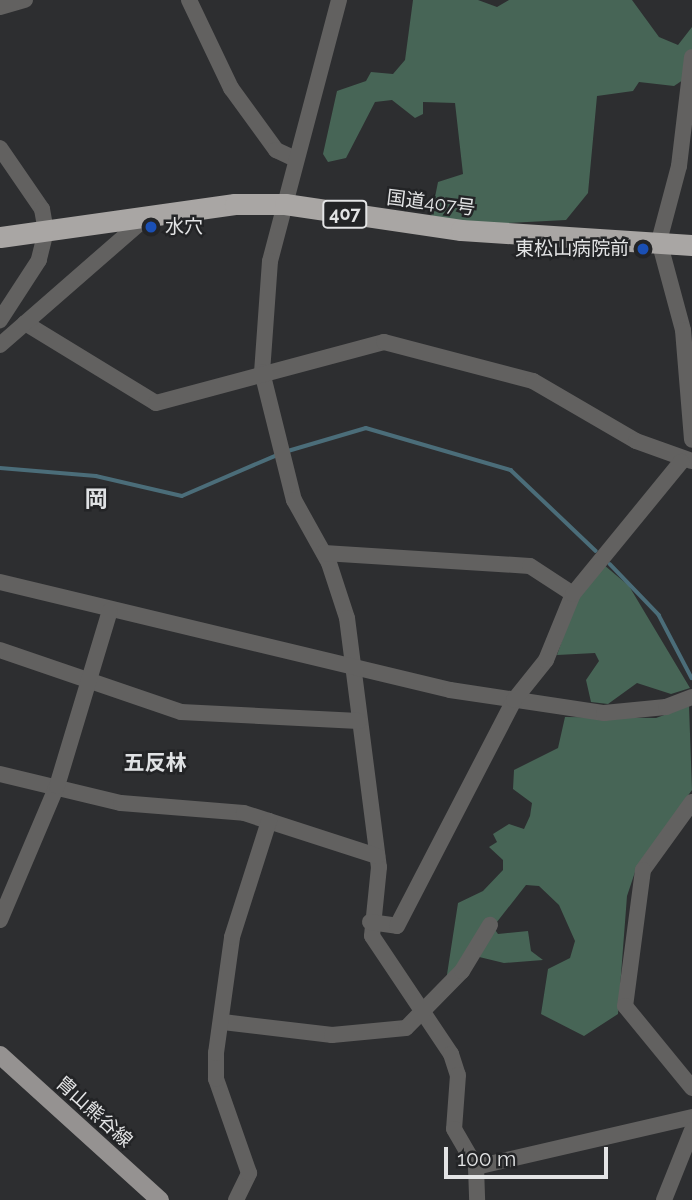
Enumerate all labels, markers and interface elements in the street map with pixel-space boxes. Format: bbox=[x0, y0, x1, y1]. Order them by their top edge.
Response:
street label: 国道407号 bbox=[385, 186, 477, 220]
road number: 407 bbox=[322, 200, 368, 229]
place label: 水穴 bbox=[165, 216, 203, 238]
marker: 水穴 bbox=[143, 219, 159, 235]
place label: 東松山病院前 bbox=[515, 238, 629, 260]
marker: 東松山病院前 bbox=[635, 241, 651, 257]
district label: 岡 bbox=[85, 485, 107, 513]
district label: 五反林 bbox=[124, 750, 186, 776]
street label: 胄山熊谷線 bbox=[51, 1072, 137, 1152]
scale bar bbox=[447, 1134, 612, 1178]
text: 100 m bbox=[457, 1146, 516, 1171]

